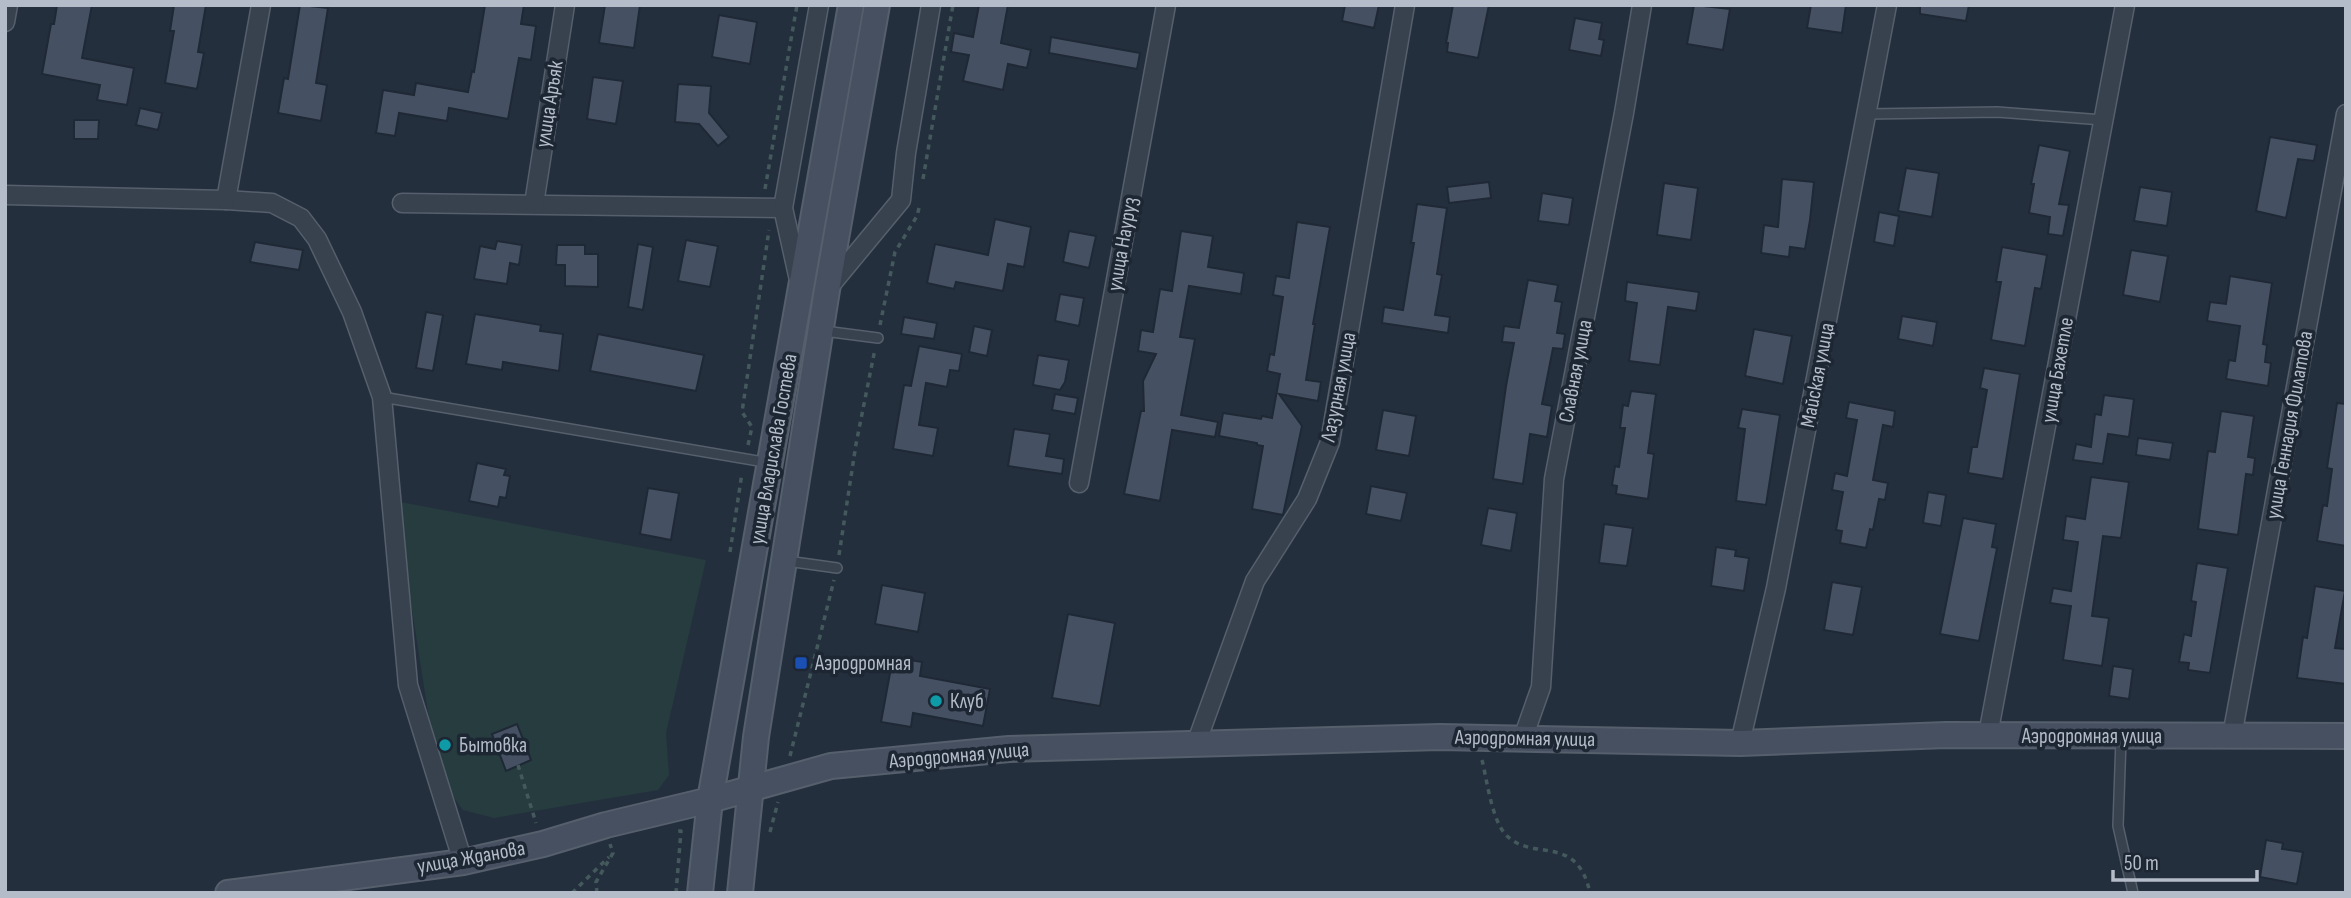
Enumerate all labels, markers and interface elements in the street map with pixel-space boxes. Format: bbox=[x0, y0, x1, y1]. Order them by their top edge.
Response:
street label: улица Аръяк bbox=[530, 59, 569, 149]
street label: улица Науруз bbox=[1102, 195, 1143, 293]
street label: улица Бахетле bbox=[2036, 315, 2079, 425]
street label: Славная улица bbox=[1553, 318, 1598, 425]
street label: Майская улица bbox=[1795, 321, 1840, 430]
street label: улица Геннадия Филатова bbox=[2261, 329, 2318, 521]
street label: Лазурная улица bbox=[1315, 330, 1361, 445]
street label: улица Владислава Гостева bbox=[744, 352, 803, 546]
place label: Аэродромная bbox=[814, 651, 911, 676]
marker: Аэродромная bbox=[793, 655, 809, 671]
place label: Клуб bbox=[950, 689, 984, 714]
marker: Клуб bbox=[928, 693, 944, 709]
street label: Аэродромная улица bbox=[2021, 724, 2162, 749]
street label: Аэродромная улица bbox=[1454, 725, 1595, 752]
place label: Бытовка bbox=[459, 733, 527, 758]
marker: Бытовка bbox=[437, 737, 453, 753]
street label: Аэродромная улица bbox=[887, 737, 1030, 774]
street label: улица Жданова bbox=[415, 836, 527, 879]
scale bar bbox=[2113, 838, 2256, 882]
text: 50 m bbox=[2124, 851, 2159, 876]

